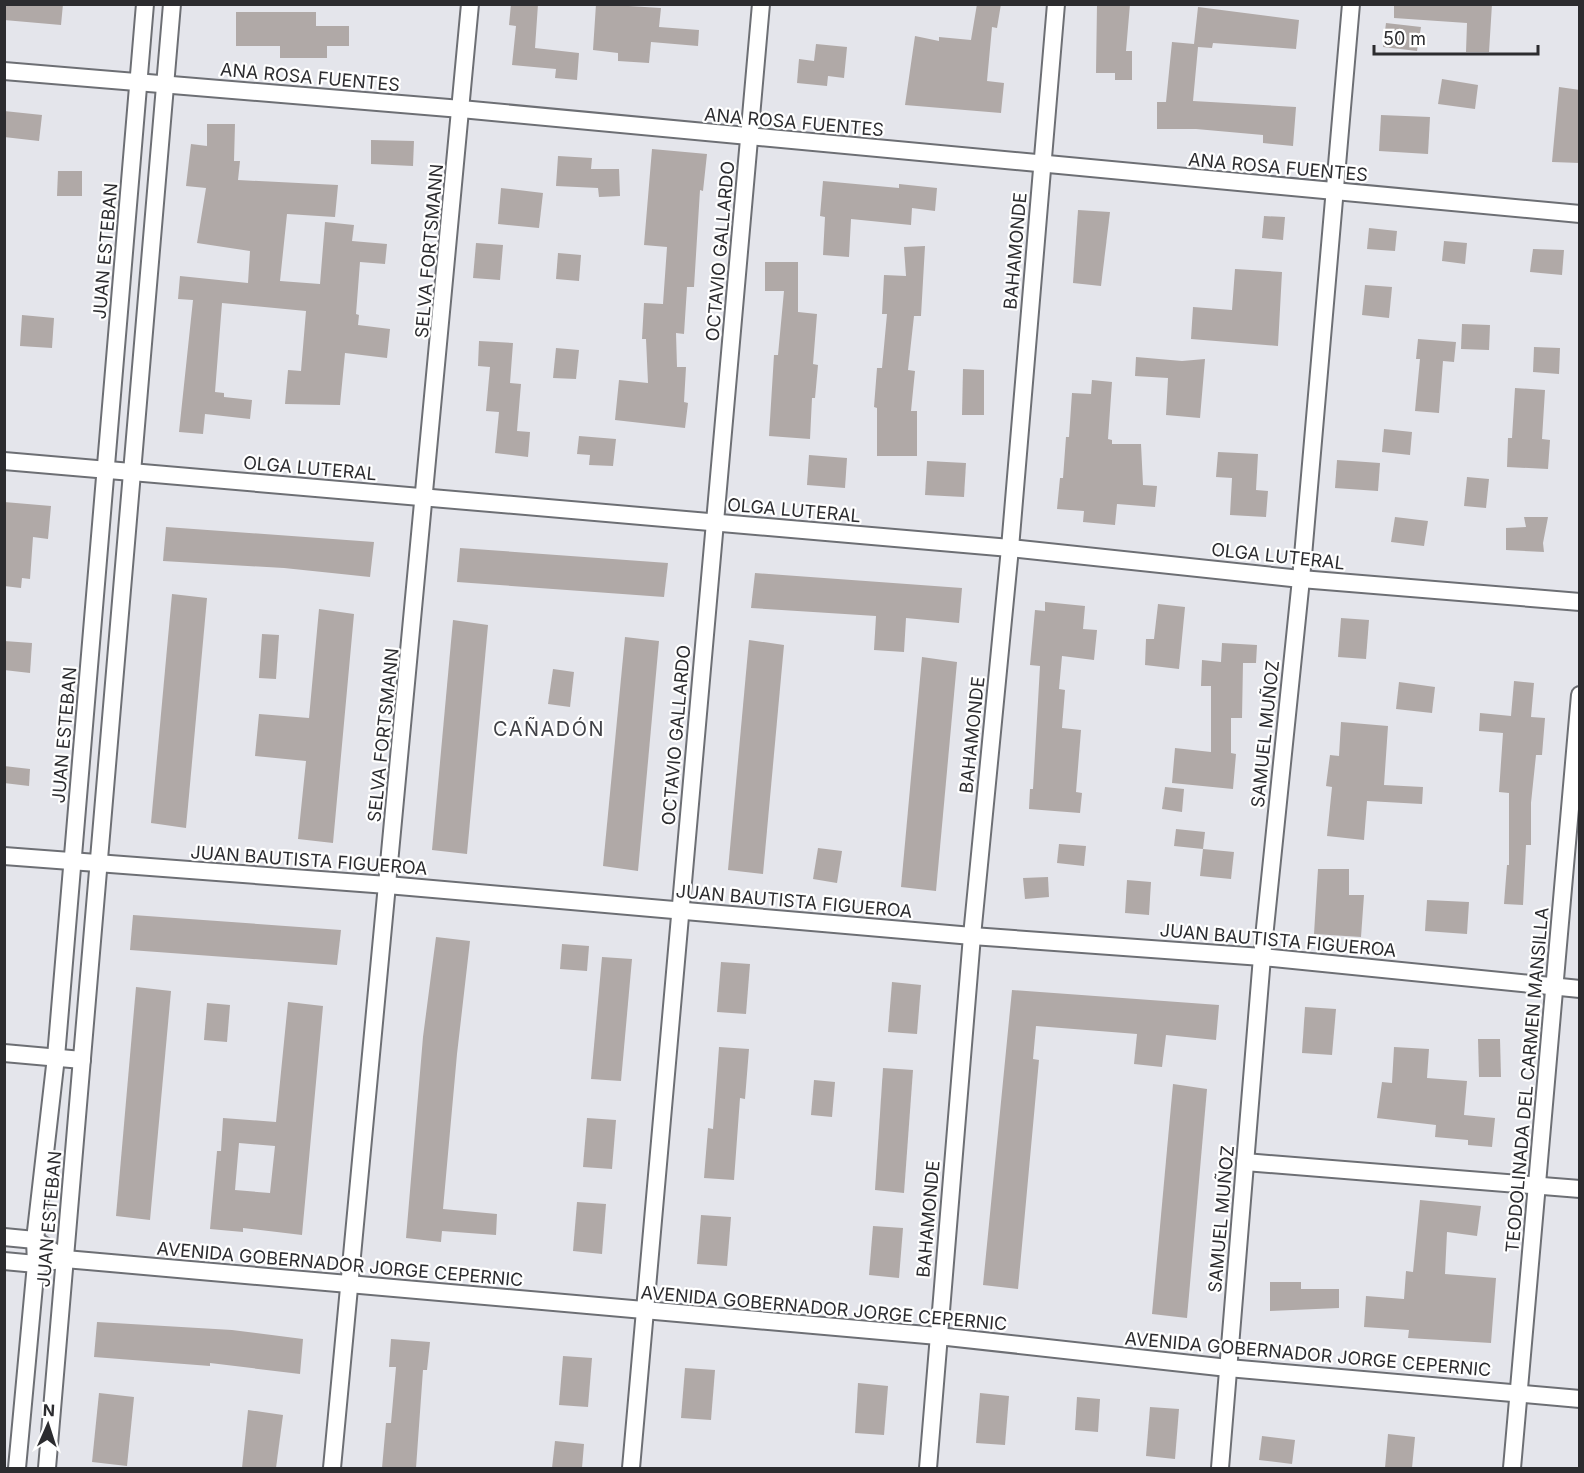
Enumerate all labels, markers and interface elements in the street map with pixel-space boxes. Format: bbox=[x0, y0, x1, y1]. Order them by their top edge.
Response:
scale bar bbox=[1374, 18, 1538, 56]
text: 50 m bbox=[1383, 28, 1426, 49]
street label: ANA ROSA FUENTES bbox=[219, 59, 401, 95]
street label: ANA ROSA FUENTES bbox=[703, 104, 885, 140]
street label: ANA ROSA FUENTES bbox=[1187, 149, 1369, 185]
street label: OCTAVIO GALLARDO bbox=[702, 160, 738, 342]
street label: SELVA FORTSMANN bbox=[411, 163, 447, 339]
street label: JUAN ESTEBAN bbox=[89, 182, 121, 320]
street label: BAHAMONDE bbox=[999, 192, 1031, 310]
street label: OLGA LUTERAL bbox=[242, 452, 378, 484]
street label: OLGA LUTERAL bbox=[726, 494, 862, 526]
street label: OLGA LUTERAL bbox=[1210, 539, 1346, 573]
street label: OCTAVIO GALLARDO bbox=[658, 644, 694, 826]
street label: SELVA FORTSMANN bbox=[363, 647, 403, 823]
street label: SAMUEL MUÑOZ bbox=[1246, 659, 1283, 809]
street label: JUAN ESTEBAN bbox=[48, 666, 80, 804]
street label: BAHAMONDE bbox=[955, 676, 989, 794]
district label: CAÑADÓN bbox=[493, 716, 605, 741]
street label: JUAN BAUTISTA FIGUEROA bbox=[190, 841, 428, 879]
street label: JUAN BAUTISTA FIGUEROA bbox=[675, 880, 913, 922]
street label: TEODOLINADA DEL CARMEN MANSILLA bbox=[1501, 906, 1553, 1254]
street label: JUAN BAUTISTA FIGUEROA bbox=[1159, 919, 1397, 961]
street label: SAMUEL MUÑOZ bbox=[1203, 1144, 1238, 1294]
street label: JUAN ESTEBAN bbox=[33, 1150, 65, 1288]
street label: BAHAMONDE bbox=[912, 1160, 944, 1278]
street label: AVENIDA GOBERNADOR JORGE CEPERNIC bbox=[156, 1238, 524, 1290]
street label: AVENIDA GOBERNADOR JORGE CEPERNIC bbox=[640, 1282, 1008, 1334]
street label: AVENIDA GOBERNADOR JORGE CEPERNIC bbox=[1124, 1328, 1492, 1380]
north arrow bbox=[18, 1395, 78, 1455]
text: N bbox=[42, 1400, 55, 1420]

